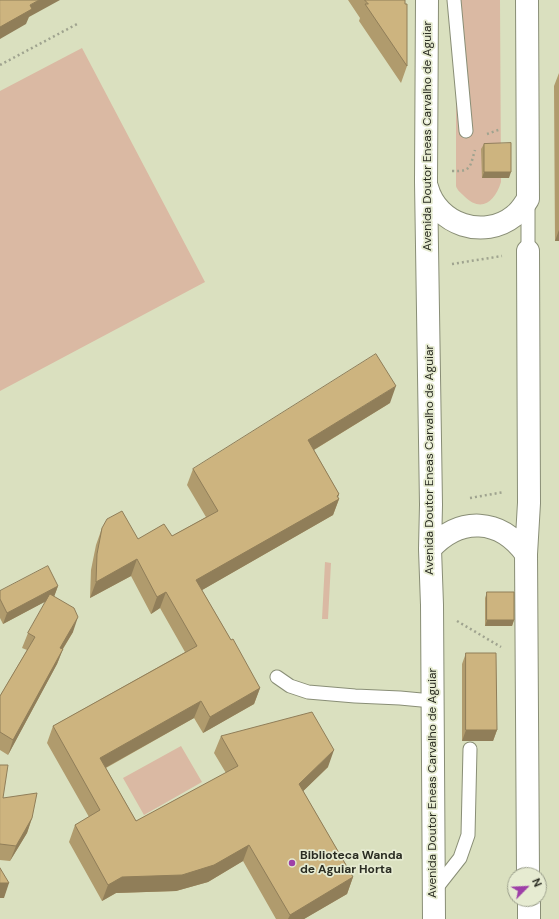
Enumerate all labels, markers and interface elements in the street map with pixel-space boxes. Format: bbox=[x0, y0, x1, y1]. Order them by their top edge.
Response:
street label: Avenida Doutor Eneas Carvalho de Aguiar bbox=[421, 21, 435, 251]
street label: Avenida Doutor Eneas Carvalho de Aguiar bbox=[423, 345, 437, 575]
street label: Avenida Doutor Eneas Carvalho de Aguiar bbox=[426, 668, 440, 898]
place label: Biblioteca Wanda de Aguiar Horta bbox=[300, 849, 403, 877]
marker: Biblioteca Wanda de Aguiar Horta bbox=[287, 858, 297, 868]
north arrow bbox=[507, 867, 547, 907]
text: N bbox=[529, 876, 545, 889]

